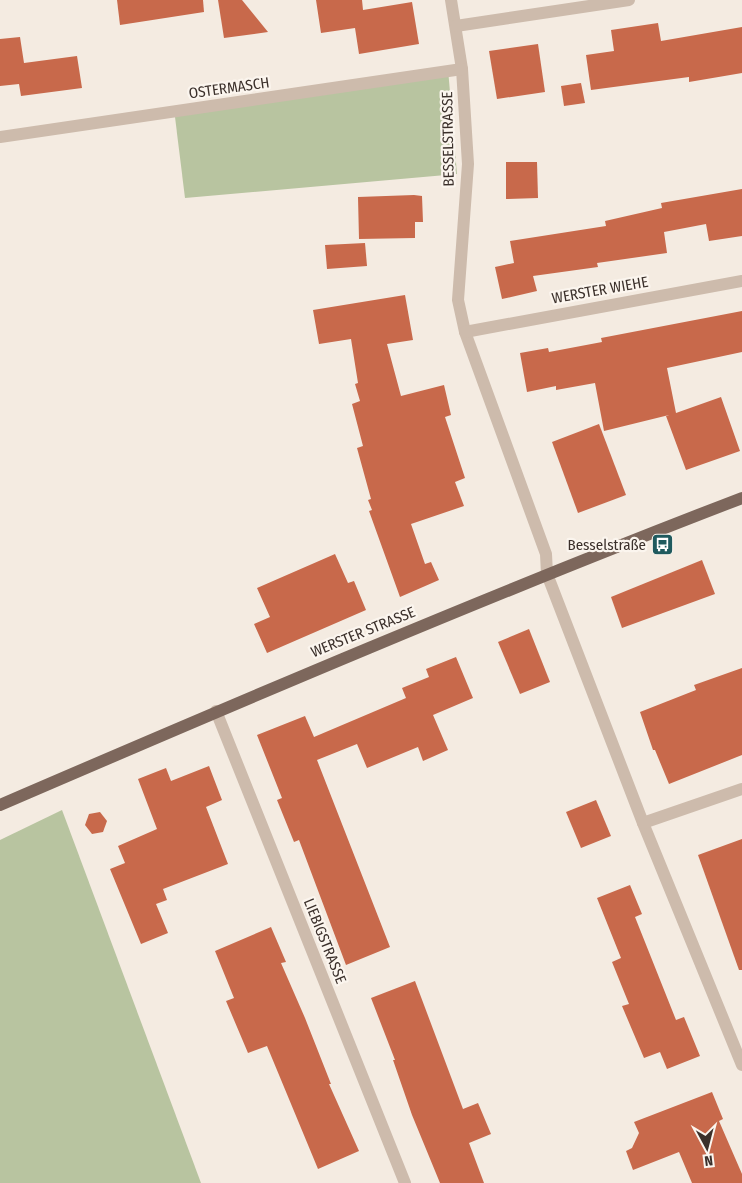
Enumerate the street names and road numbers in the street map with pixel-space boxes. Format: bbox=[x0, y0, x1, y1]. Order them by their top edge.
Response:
street label: OSTERMASCH bbox=[187, 73, 271, 103]
street label: BESSELSTRASSE bbox=[438, 91, 458, 187]
street label: WERSTER WIEHE bbox=[550, 273, 650, 307]
street label: WERSTER STRASSE bbox=[308, 603, 418, 661]
street label: LIEBIGSTRASSE bbox=[300, 896, 350, 986]

